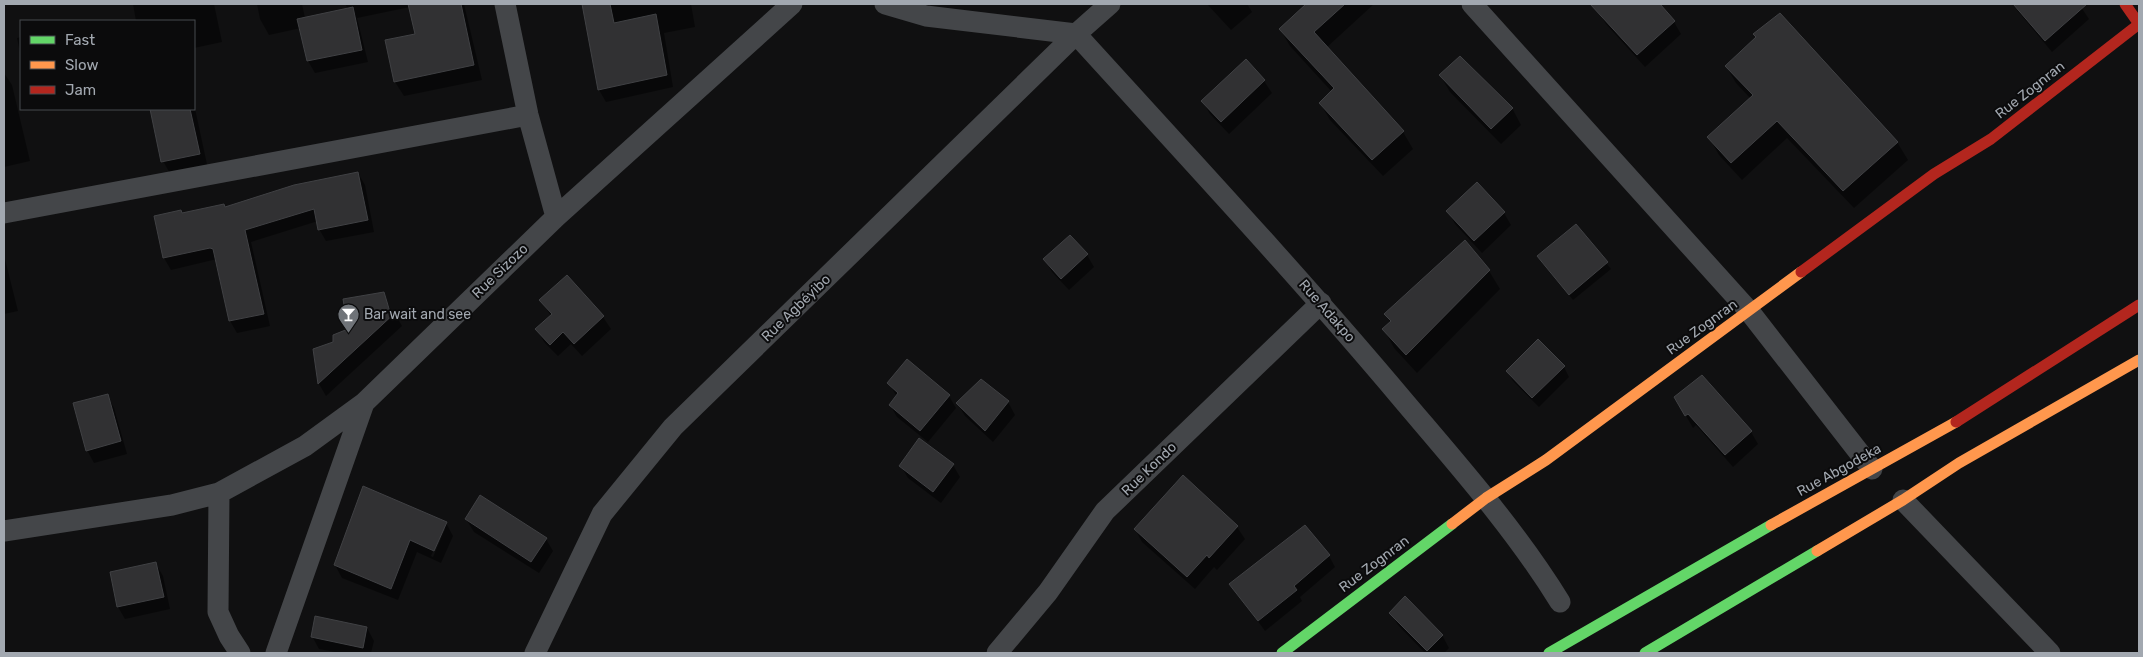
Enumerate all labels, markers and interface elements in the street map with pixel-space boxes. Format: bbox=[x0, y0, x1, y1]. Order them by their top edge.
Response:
legend bbox=[20, 20, 195, 110]
text: Fast bbox=[65, 31, 95, 49]
text: Slow bbox=[65, 56, 98, 74]
street label: Rue Zognran bbox=[1992, 58, 2068, 122]
text: Jam bbox=[65, 81, 96, 99]
street label: Rue Sizozo bbox=[469, 240, 531, 302]
street label: Rue Agbéyibo bbox=[758, 271, 834, 345]
street label: Rue Adakpo bbox=[1295, 276, 1359, 346]
street label: Rue Zognran bbox=[1663, 296, 1741, 358]
bar icon: Bar wait and see bbox=[336, 302, 360, 333]
place label: Bar wait and see bbox=[364, 306, 471, 323]
street label: Rue Kondo bbox=[1118, 439, 1180, 499]
street label: Rue Abgodeka bbox=[1794, 440, 1884, 500]
street label: Rue Zognran bbox=[1336, 532, 1412, 596]

